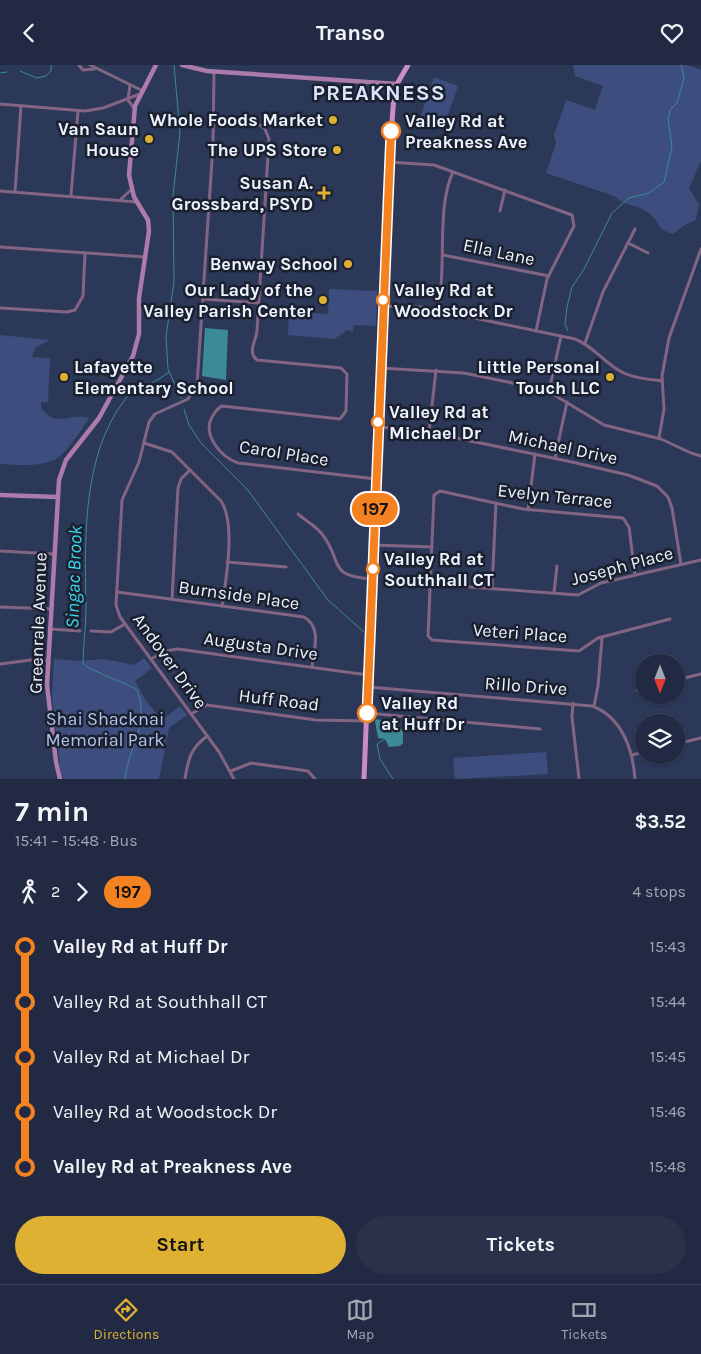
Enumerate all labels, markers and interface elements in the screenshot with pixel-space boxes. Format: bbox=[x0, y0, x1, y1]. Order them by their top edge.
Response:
icon: back bbox=[15, 19, 43, 47]
icon: heart bbox=[658, 19, 686, 47]
text: Transo bbox=[316, 20, 385, 46]
district label: PREAKNESS bbox=[312, 80, 446, 106]
place label: Whole Foods Market bbox=[150, 109, 323, 131]
place label: Valley Rd at Preakness Ave bbox=[405, 110, 527, 153]
marker: Whole Foods Market bbox=[327, 114, 339, 126]
place label: Van Saun House bbox=[58, 118, 139, 161]
marker: Valley Rd at Preakness Ave bbox=[381, 121, 401, 141]
marker: Van Saun House bbox=[143, 133, 155, 145]
place label: The UPS Store bbox=[208, 139, 327, 161]
marker: The UPS Store bbox=[331, 144, 343, 156]
place label: Susan A. Grossbard, PSYD bbox=[171, 172, 313, 215]
marker: Susan A. Grossbard, PSYD bbox=[317, 186, 331, 200]
street label: Ella Lane bbox=[461, 234, 537, 270]
place label: Benway School bbox=[210, 253, 338, 275]
marker: Benway School bbox=[342, 258, 354, 270]
place label: Our Lady of the Valley Parish Center bbox=[143, 279, 313, 322]
place label: Valley Rd at Woodstock Dr bbox=[394, 279, 513, 322]
marker: Valley Rd at Woodstock Dr bbox=[376, 293, 390, 307]
marker: Our Lady of the Valley Parish Center bbox=[317, 294, 329, 306]
place label: Lafayette Elementary School bbox=[74, 356, 234, 399]
place label: Little Personal Touch LLC bbox=[477, 356, 600, 399]
marker: Lafayette Elementary School bbox=[58, 371, 70, 383]
marker: Little Personal Touch LLC bbox=[604, 371, 616, 383]
place label: Valley Rd at Michael Dr bbox=[389, 401, 489, 444]
marker: Valley Rd at Michael Dr bbox=[371, 415, 385, 429]
street label: Michael Drive bbox=[506, 425, 620, 469]
street label: Carol Place bbox=[238, 435, 330, 471]
street label: Evelyn Terrace bbox=[497, 479, 613, 513]
line badge: 197 bbox=[346, 493, 404, 525]
text: 197 bbox=[362, 498, 388, 520]
water label: Singac Brook bbox=[61, 525, 87, 629]
street label: Joseph Place bbox=[568, 542, 676, 590]
place label: Valley Rd at Southhall CT bbox=[384, 548, 494, 591]
street label: Greenrale Avenue bbox=[25, 552, 51, 694]
marker: Valley Rd at Southhall CT bbox=[366, 562, 380, 576]
street label: Burnside Place bbox=[177, 576, 301, 614]
street label: Andover Drive bbox=[128, 609, 212, 713]
street label: Veteri Place bbox=[472, 619, 568, 647]
street label: Augusta Drive bbox=[203, 627, 319, 665]
north arrow bbox=[635, 654, 685, 704]
map controls bbox=[635, 654, 685, 764]
street label: Rillo Drive bbox=[484, 672, 568, 700]
street label: Huff Road bbox=[237, 684, 321, 716]
place label: Valley Rd at Huff Dr bbox=[381, 692, 464, 735]
marker: Valley Rd at Huff Dr bbox=[357, 703, 377, 723]
park label: Shai Shacknai Memorial Park bbox=[46, 708, 164, 751]
button: layers bbox=[635, 714, 685, 764]
text: 7 min bbox=[15, 795, 89, 828]
text: $3.52 bbox=[634, 811, 686, 833]
text: 15:41 – 15:48 · Bus bbox=[15, 831, 138, 850]
icon: walk bbox=[15, 878, 43, 906]
icon: forward bbox=[68, 878, 96, 906]
text: 197 bbox=[114, 881, 141, 903]
text: 2 bbox=[51, 882, 60, 901]
text: 4 stops bbox=[632, 882, 686, 901]
text: Valley Rd at Huff Dr bbox=[53, 936, 228, 958]
text: 15:43 bbox=[650, 937, 686, 956]
text: Valley Rd at Southhall CT bbox=[53, 991, 267, 1013]
text: 15:44 bbox=[650, 992, 686, 1011]
text: Valley Rd at Michael Dr bbox=[53, 1046, 249, 1068]
text: 15:45 bbox=[650, 1047, 686, 1066]
text: Valley Rd at Woodstock Dr bbox=[53, 1101, 277, 1123]
text: 15:46 bbox=[650, 1102, 686, 1121]
text: Valley Rd at Preakness Ave bbox=[53, 1156, 292, 1178]
text: 15:48 bbox=[649, 1157, 686, 1176]
button: Start bbox=[15, 1216, 346, 1274]
button: Tickets bbox=[356, 1216, 686, 1274]
tab: Directions bbox=[94, 1296, 159, 1343]
tab: Map bbox=[346, 1296, 374, 1343]
tab: Tickets bbox=[561, 1296, 607, 1343]

